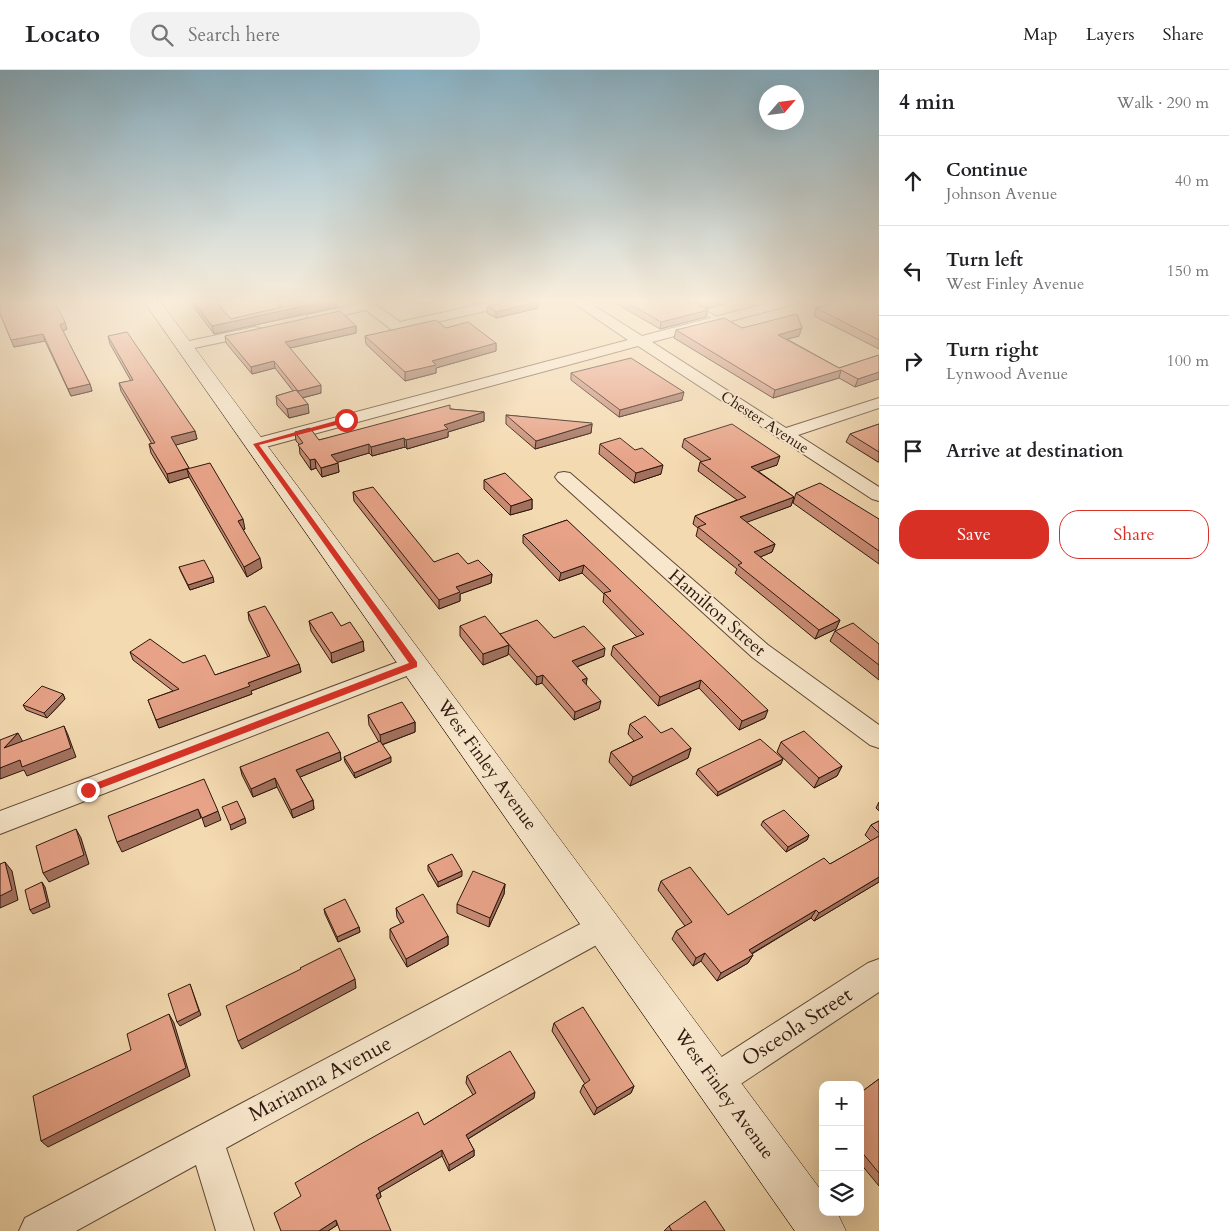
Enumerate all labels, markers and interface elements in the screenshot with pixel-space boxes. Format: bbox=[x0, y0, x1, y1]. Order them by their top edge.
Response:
search box bbox=[130, 12, 480, 57]
text: Locato bbox=[25, 18, 100, 51]
icon: search bbox=[148, 21, 176, 49]
text: Search here bbox=[188, 22, 280, 48]
text: Map bbox=[1023, 22, 1058, 47]
text: Layers bbox=[1086, 22, 1135, 47]
text: Share bbox=[1163, 22, 1204, 47]
north arrow bbox=[759, 85, 804, 130]
text: 4 min bbox=[899, 88, 955, 117]
text: Walk · 290 m bbox=[1117, 92, 1209, 114]
text: Continue bbox=[946, 157, 1028, 183]
icon: ahead bbox=[899, 167, 927, 195]
text: 40 m bbox=[1175, 170, 1209, 192]
text: Johnson Avenue bbox=[946, 183, 1057, 205]
text: Turn left bbox=[946, 247, 1023, 273]
icon: left bbox=[899, 257, 927, 285]
text: 150 m bbox=[1167, 260, 1209, 282]
text: West Finley Avenue bbox=[946, 273, 1084, 295]
text: Turn right bbox=[946, 337, 1038, 363]
icon: right bbox=[899, 347, 927, 375]
text: 100 m bbox=[1167, 350, 1209, 372]
text: Lynwood Avenue bbox=[946, 363, 1068, 385]
street label: Chester Avenue bbox=[717, 386, 813, 458]
route start bbox=[335, 409, 358, 432]
icon: arrive bbox=[899, 437, 927, 465]
text: Arrive at destination bbox=[946, 438, 1123, 464]
button: Save bbox=[899, 510, 1049, 559]
button: Share bbox=[1059, 510, 1209, 559]
street label: Hamilton Street bbox=[663, 564, 771, 662]
street label: West Finley Avenue bbox=[431, 694, 543, 835]
route end bbox=[77, 779, 100, 802]
street label: Osceola Street bbox=[736, 980, 858, 1074]
street label: West Finley Avenue bbox=[668, 1023, 780, 1164]
street label: Marianna Avenue bbox=[243, 1029, 397, 1129]
map controls bbox=[819, 1081, 864, 1216]
button: + bbox=[819, 1081, 864, 1126]
button: − bbox=[819, 1126, 864, 1171]
button: layers bbox=[819, 1171, 864, 1216]

